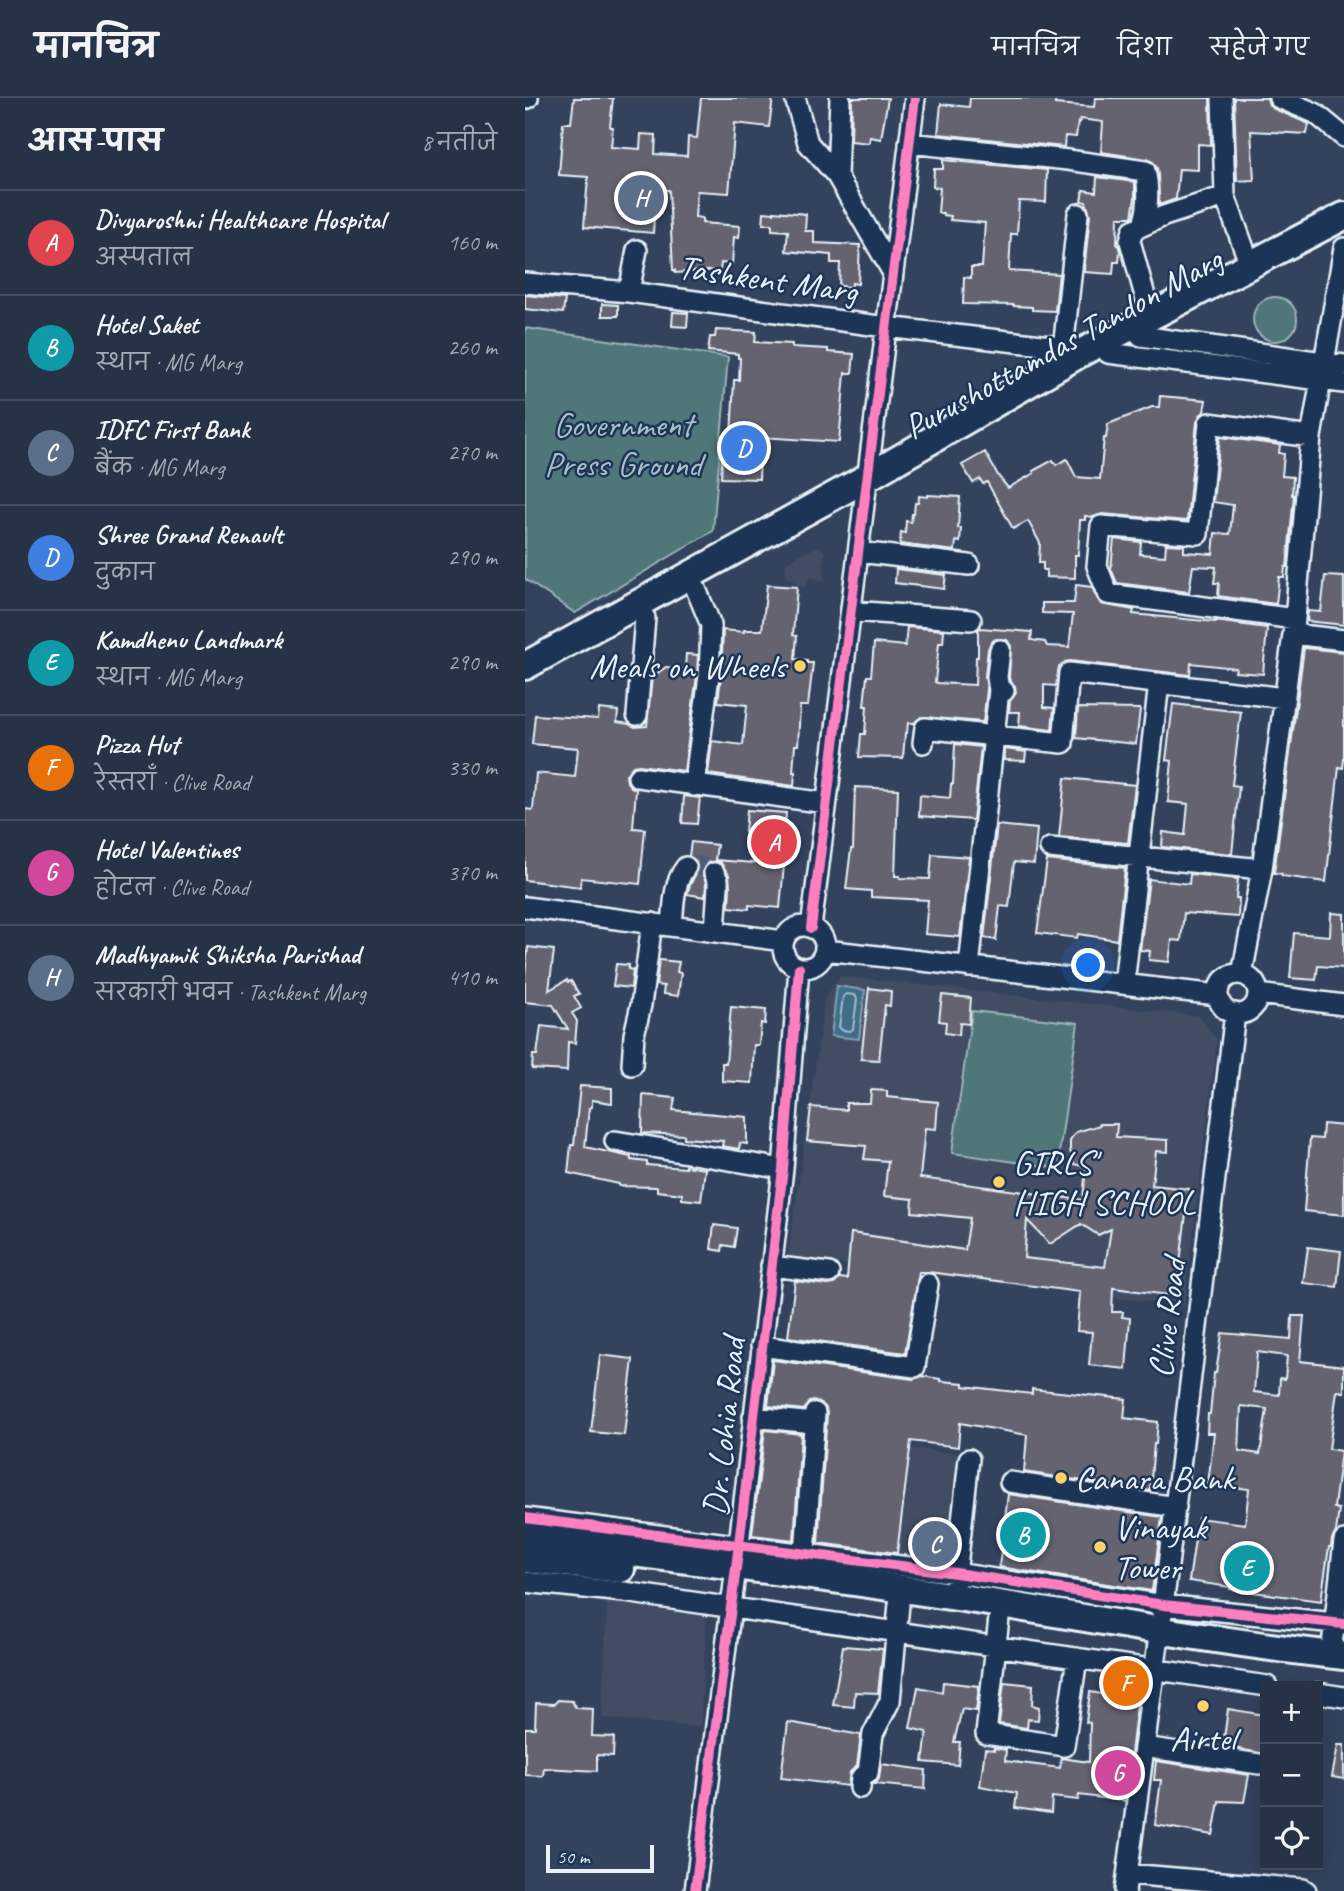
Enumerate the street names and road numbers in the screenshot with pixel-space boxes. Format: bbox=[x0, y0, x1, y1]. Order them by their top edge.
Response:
street label: Purushottamdas Tandon Marg bbox=[896, 236, 1232, 449]
street label: Tashkent Marg bbox=[675, 244, 862, 314]
street label: Clive Road bbox=[1137, 1251, 1197, 1380]
street label: Dr. Lohia Road bbox=[692, 1330, 756, 1518]

